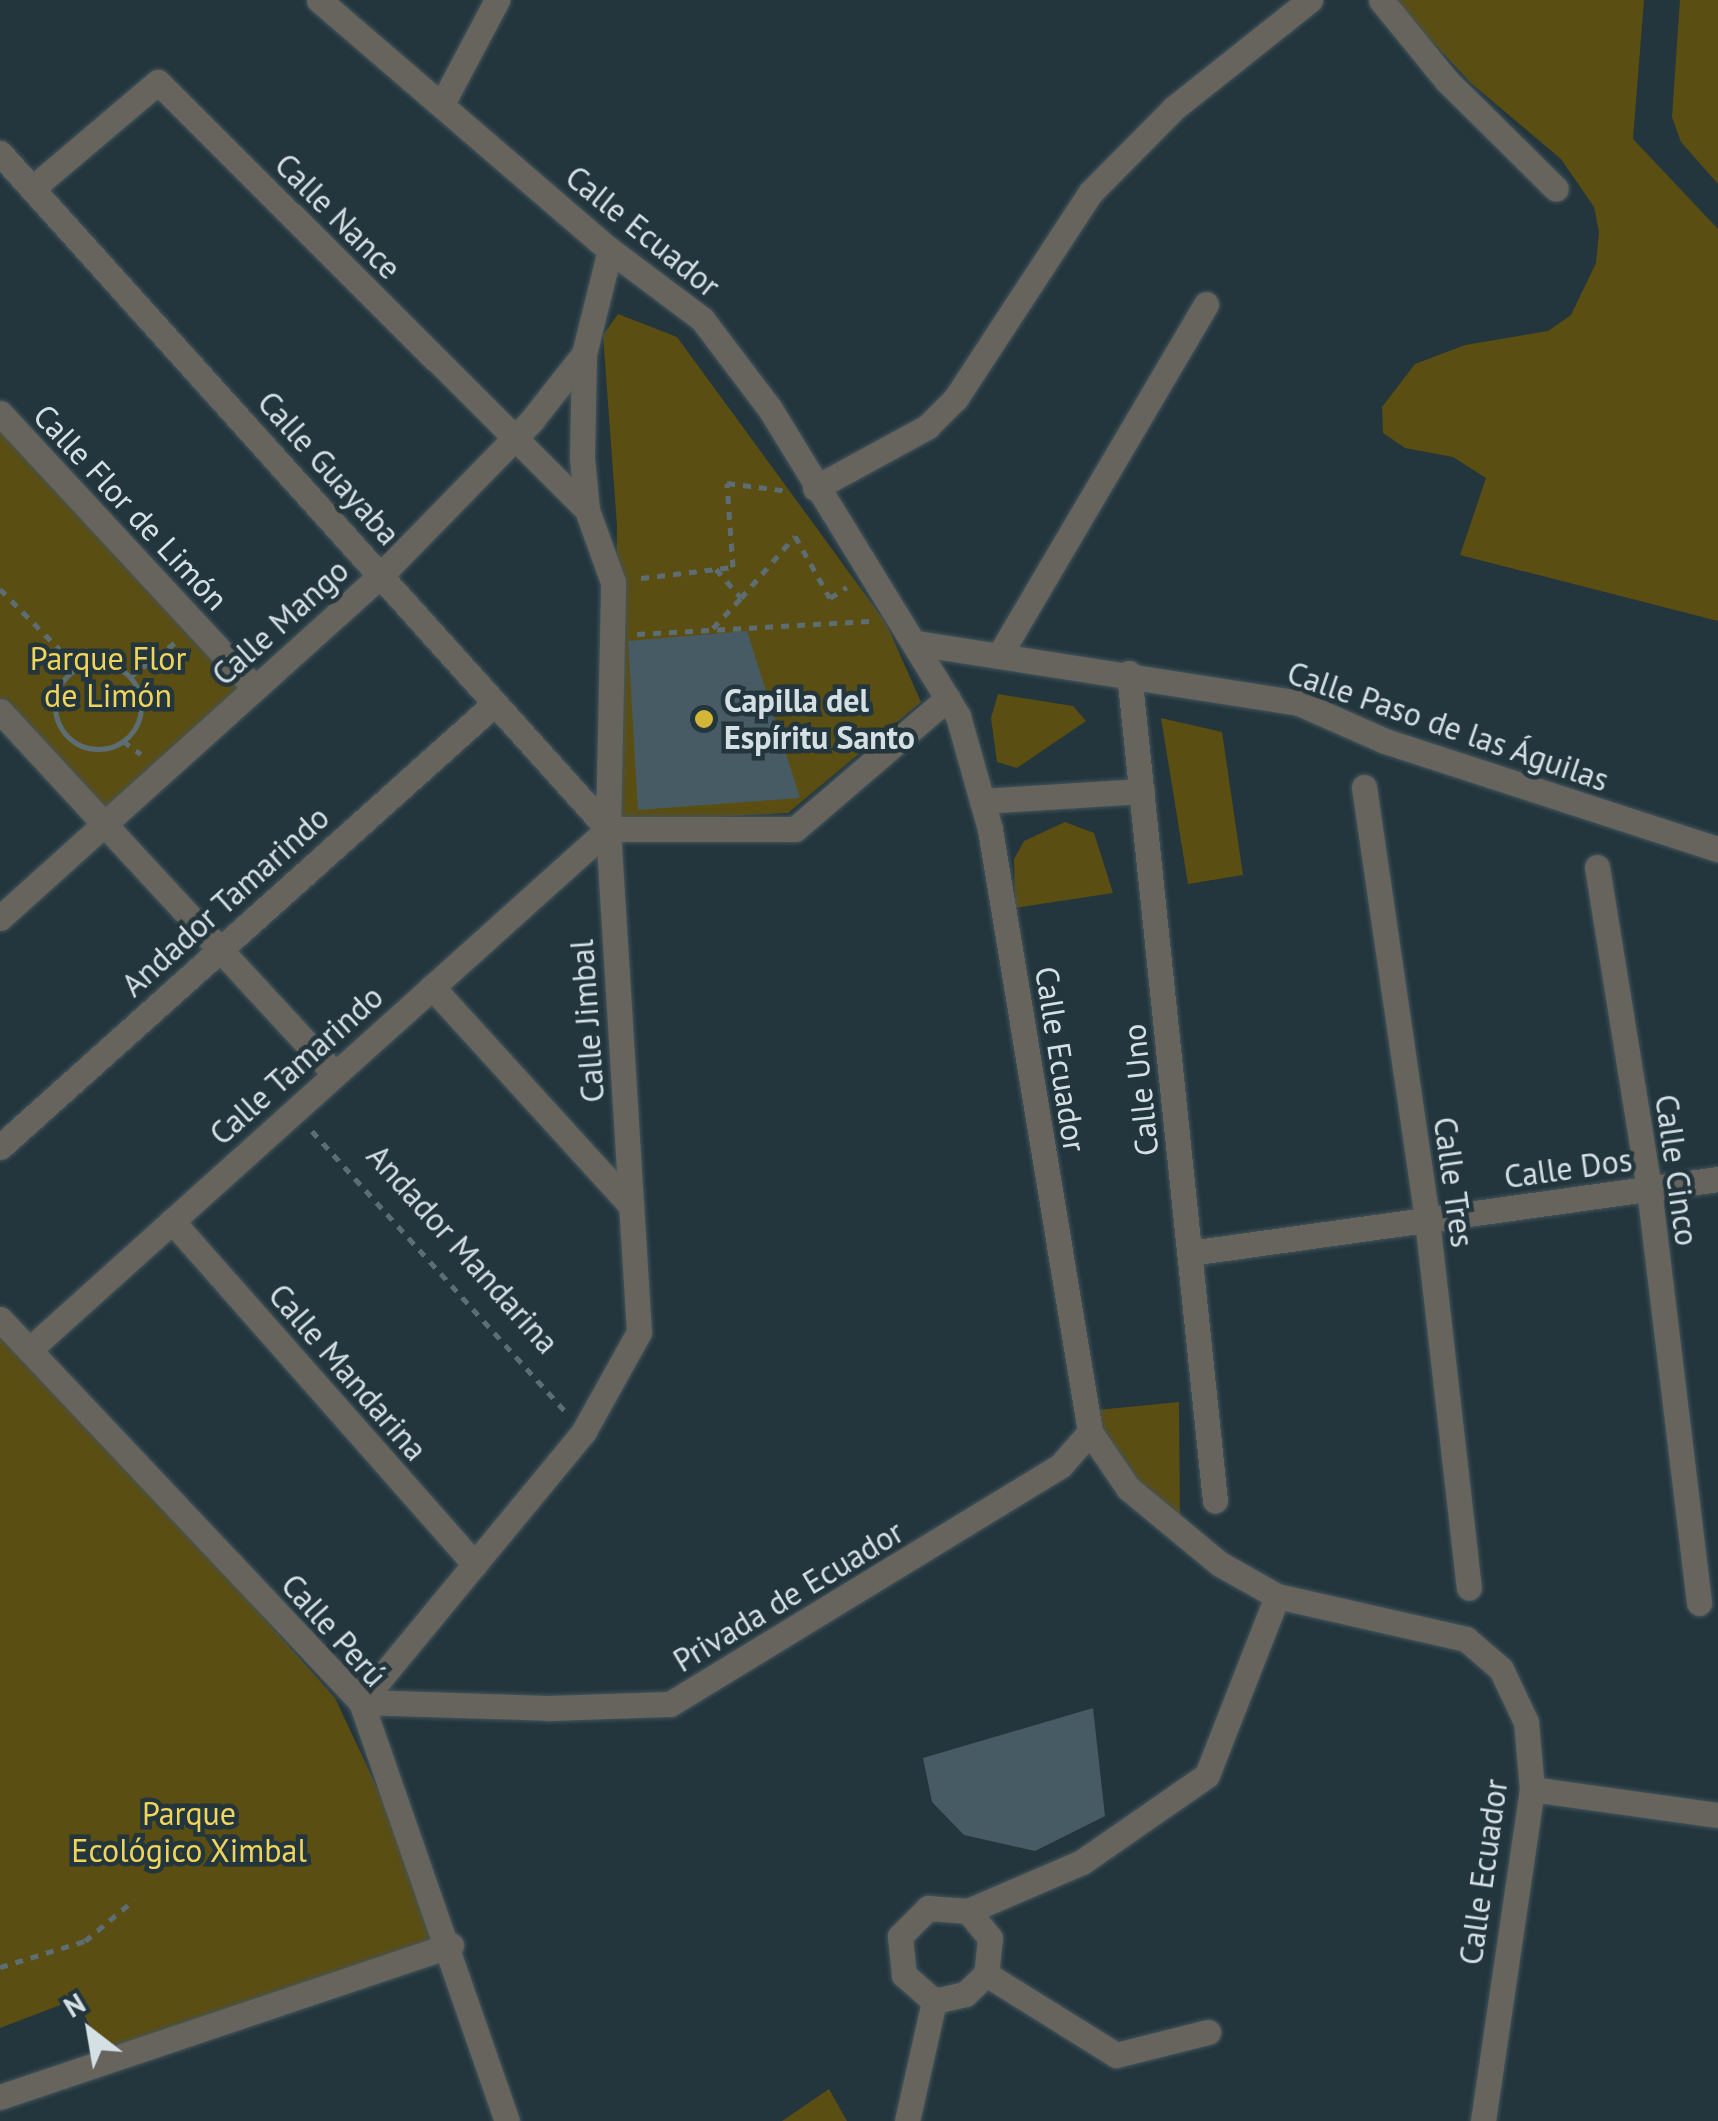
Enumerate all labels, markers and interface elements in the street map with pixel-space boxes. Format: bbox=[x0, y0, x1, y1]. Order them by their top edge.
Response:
street label: Calle Nance bbox=[267, 145, 409, 287]
street label: Calle Ecuador bbox=[558, 157, 728, 305]
street label: Calle Guayaba bbox=[250, 383, 408, 553]
street label: Calle Flor de Limón bbox=[26, 396, 236, 618]
street label: Calle Mango bbox=[204, 551, 356, 693]
park label: Parque Flor de Limón bbox=[30, 640, 186, 715]
street label: Calle Paso de las Águilas bbox=[1282, 653, 1614, 799]
place label: Capilla del Espíritu Santo bbox=[724, 682, 915, 757]
marker: Capilla del Espíritu Santo bbox=[693, 708, 715, 730]
street label: Andador Tamarindo bbox=[113, 798, 337, 1004]
street label: Calle Jimbal bbox=[562, 938, 612, 1104]
street label: Calle Ecuador bbox=[1027, 964, 1095, 1154]
street label: Calle Tamarindo bbox=[201, 977, 391, 1153]
street label: Calle Uno bbox=[1114, 1022, 1166, 1158]
street label: Calle Cinco bbox=[1647, 1092, 1707, 1248]
street label: Calle Tres bbox=[1426, 1114, 1482, 1250]
street label: Andador Mandarina bbox=[359, 1137, 567, 1361]
street label: Calle Dos bbox=[1502, 1140, 1634, 1196]
street label: Calle Mandarina bbox=[261, 1276, 435, 1468]
street label: Privada de Ecuador bbox=[666, 1512, 910, 1680]
street label: Calle Perú bbox=[273, 1566, 395, 1694]
street label: Calle Ecuador bbox=[1451, 1777, 1515, 1967]
park label: Parque Ecológico Ximbal bbox=[71, 1795, 307, 1870]
north arrow bbox=[40, 1981, 140, 2081]
text: N bbox=[57, 1984, 92, 2025]

